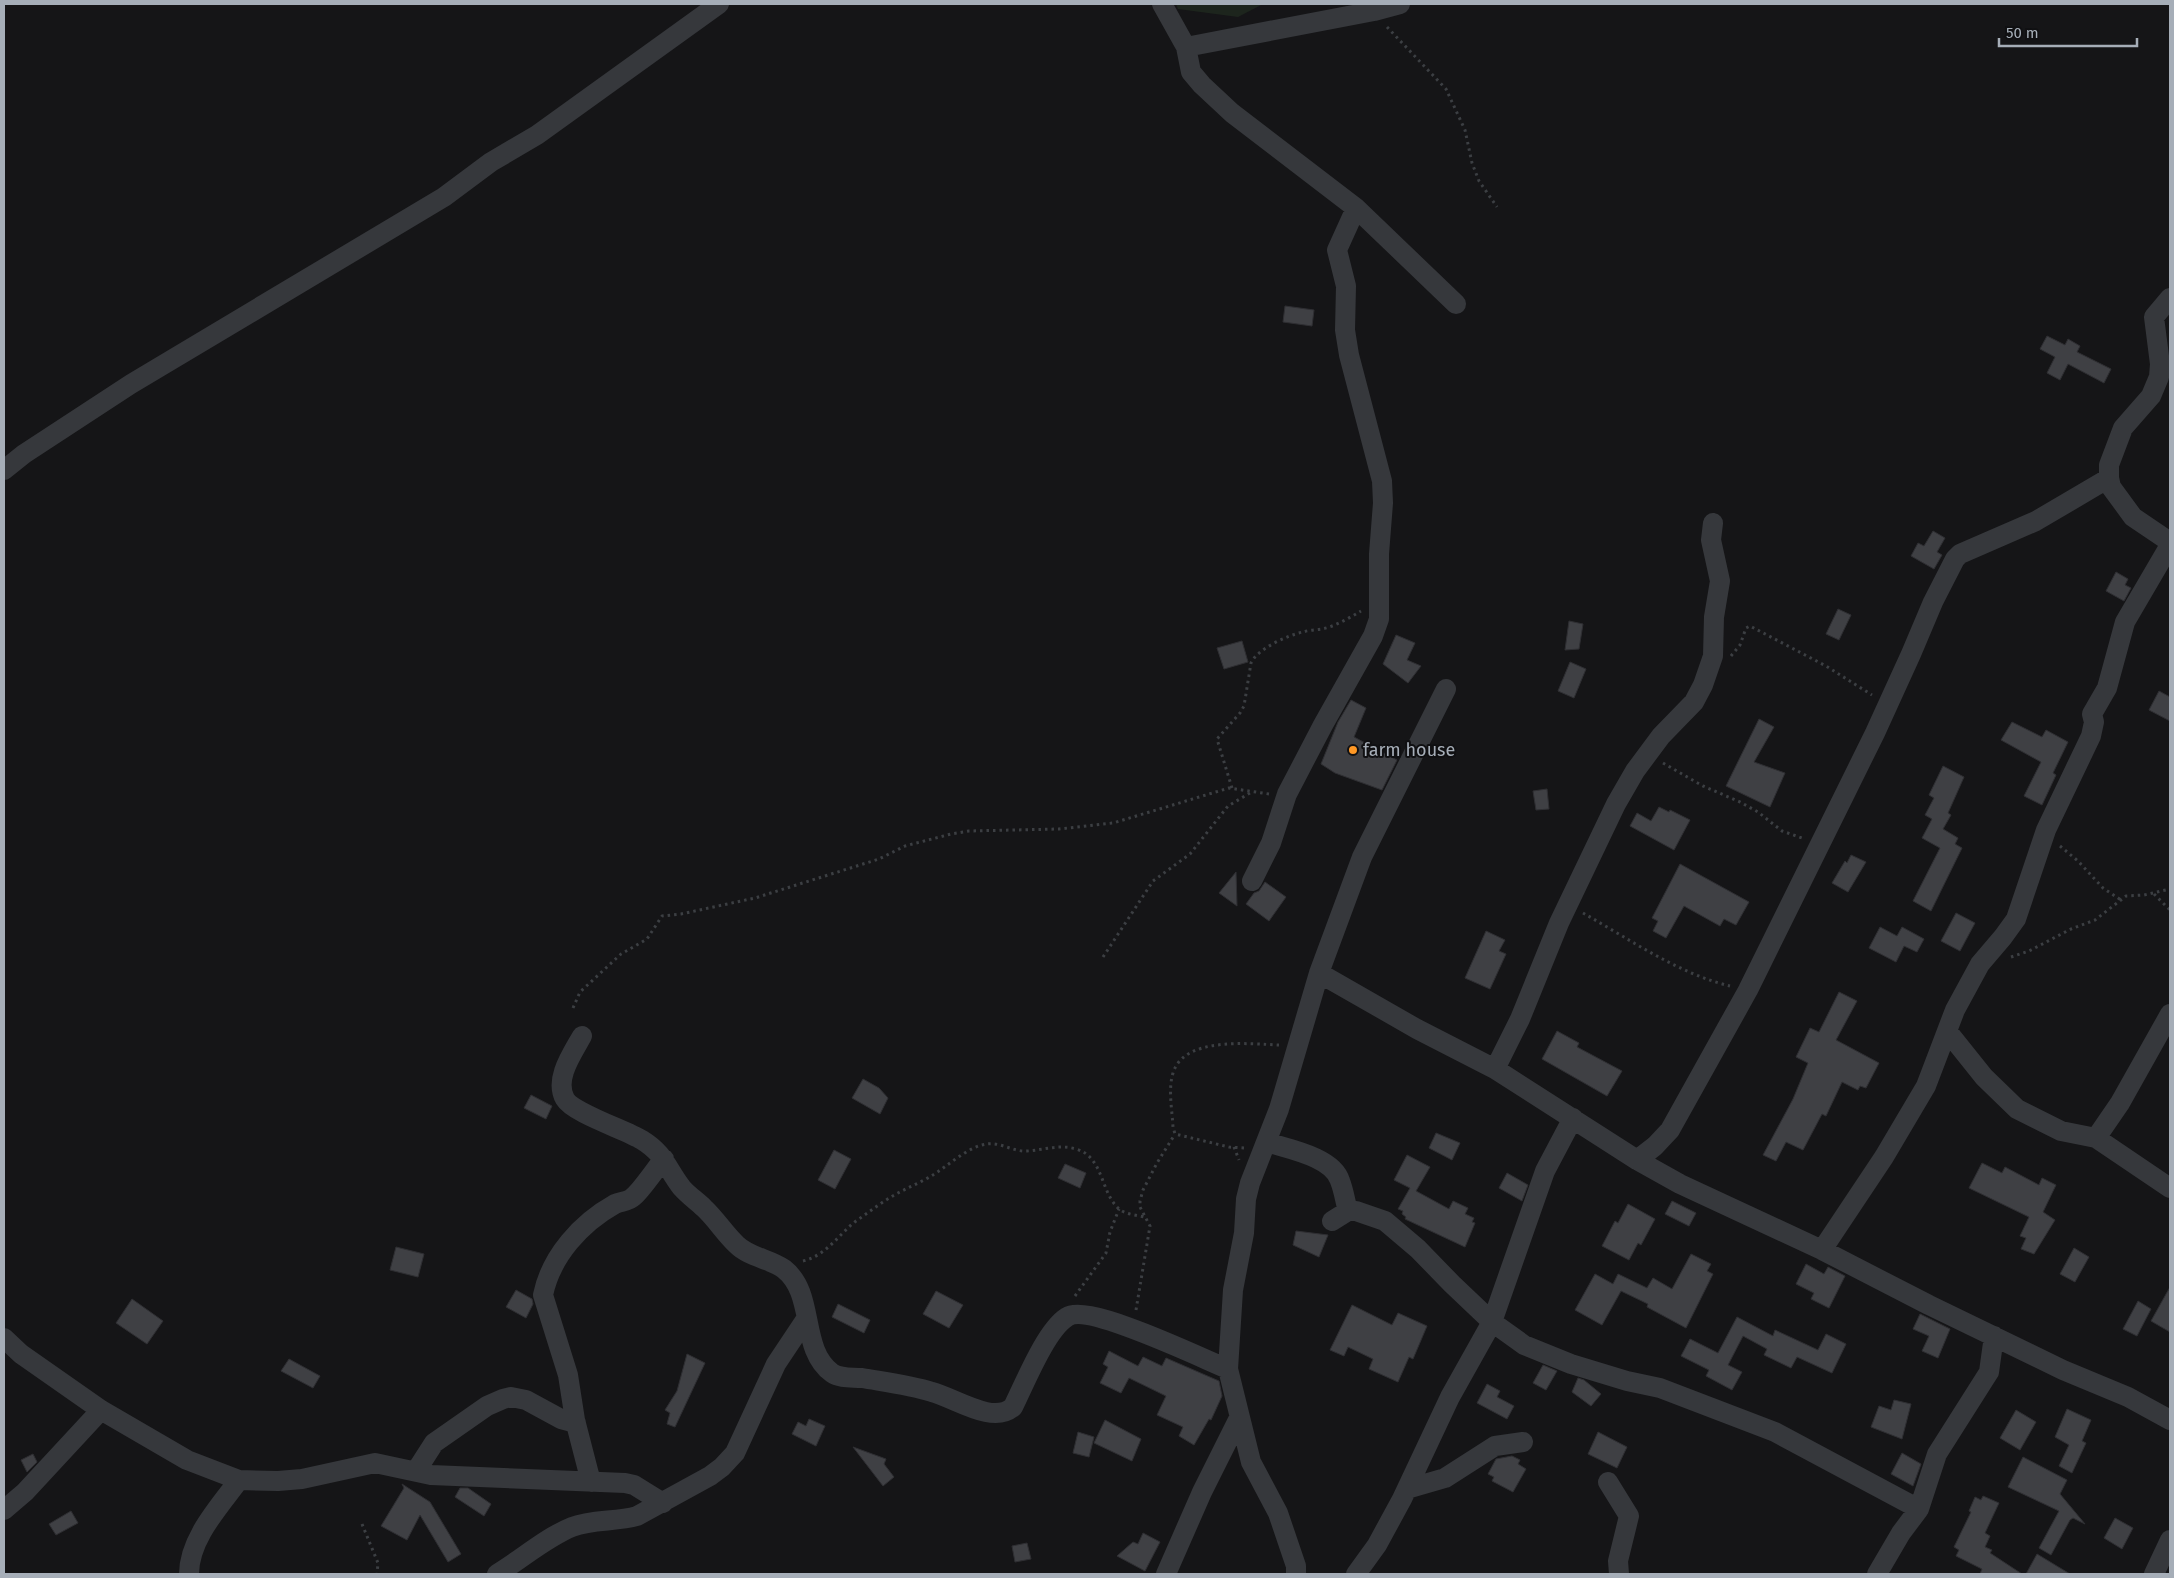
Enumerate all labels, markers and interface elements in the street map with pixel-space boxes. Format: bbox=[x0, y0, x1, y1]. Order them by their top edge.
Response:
scale bar bbox=[1999, 15, 2136, 47]
text: 50 m bbox=[2006, 24, 2039, 42]
place label: farm house bbox=[1363, 739, 1455, 761]
marker: farm house bbox=[1347, 744, 1359, 756]

